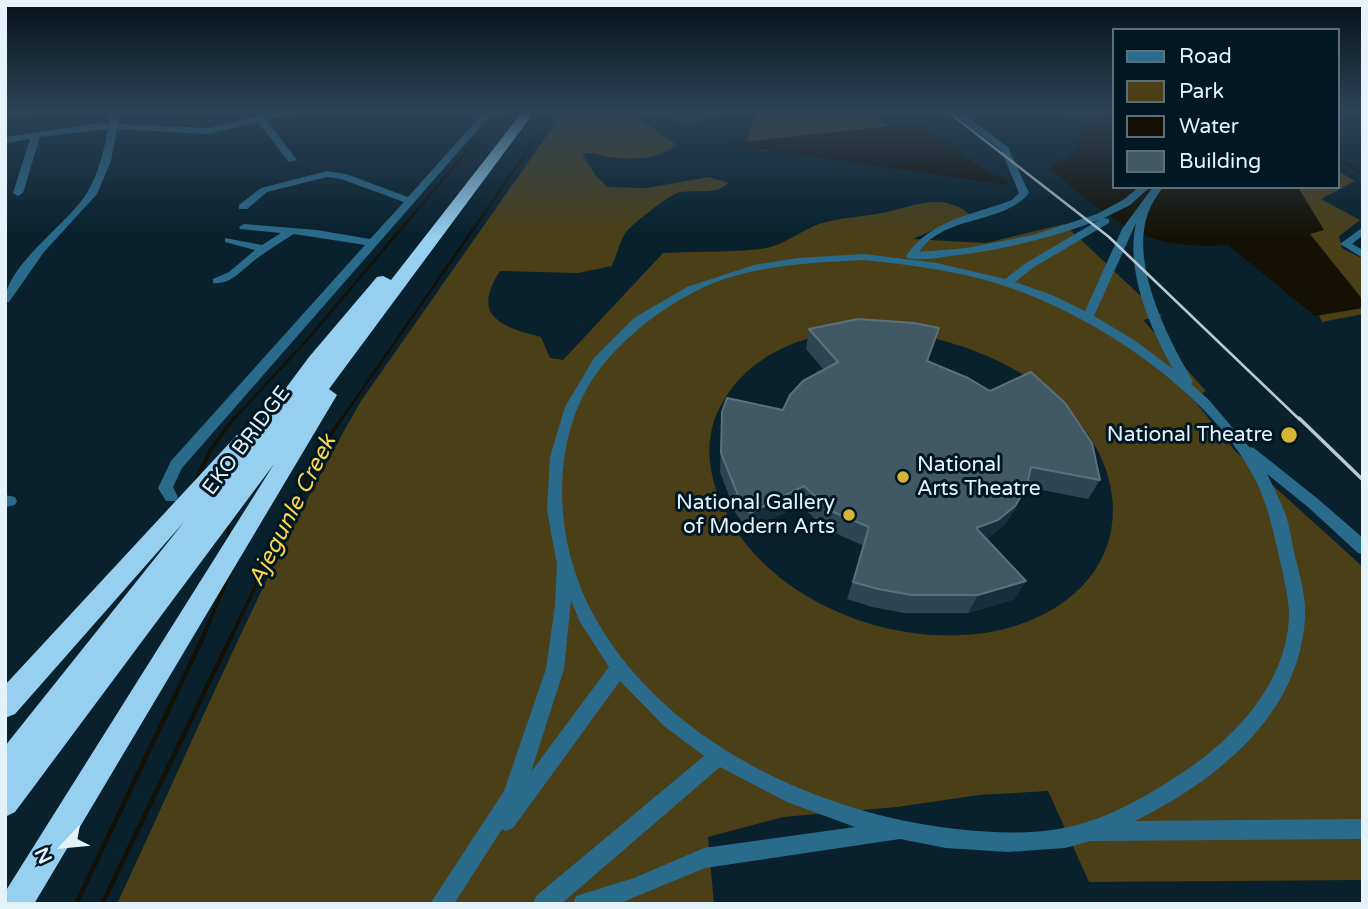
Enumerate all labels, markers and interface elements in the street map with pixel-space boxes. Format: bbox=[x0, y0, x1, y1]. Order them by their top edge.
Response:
legend bbox=[1112, 28, 1340, 189]
text: Road bbox=[1179, 44, 1232, 69]
text: Park bbox=[1179, 79, 1224, 104]
text: Water bbox=[1179, 114, 1239, 139]
text: Building bbox=[1179, 149, 1261, 174]
street label: EKO BRIDGE bbox=[198, 382, 296, 500]
place label: National Theatre bbox=[1107, 422, 1273, 448]
marker: National Theatre bbox=[1279, 425, 1299, 445]
water label: Ajegunle Creek bbox=[243, 431, 343, 591]
place label: National Arts Theatre bbox=[917, 452, 1041, 502]
marker: National Arts Theatre bbox=[895, 469, 911, 485]
place label: National Gallery of Modern Arts bbox=[676, 490, 835, 540]
marker: National Gallery of Modern Arts bbox=[841, 507, 857, 523]
north arrow bbox=[28, 811, 98, 881]
text: N bbox=[31, 844, 57, 867]

